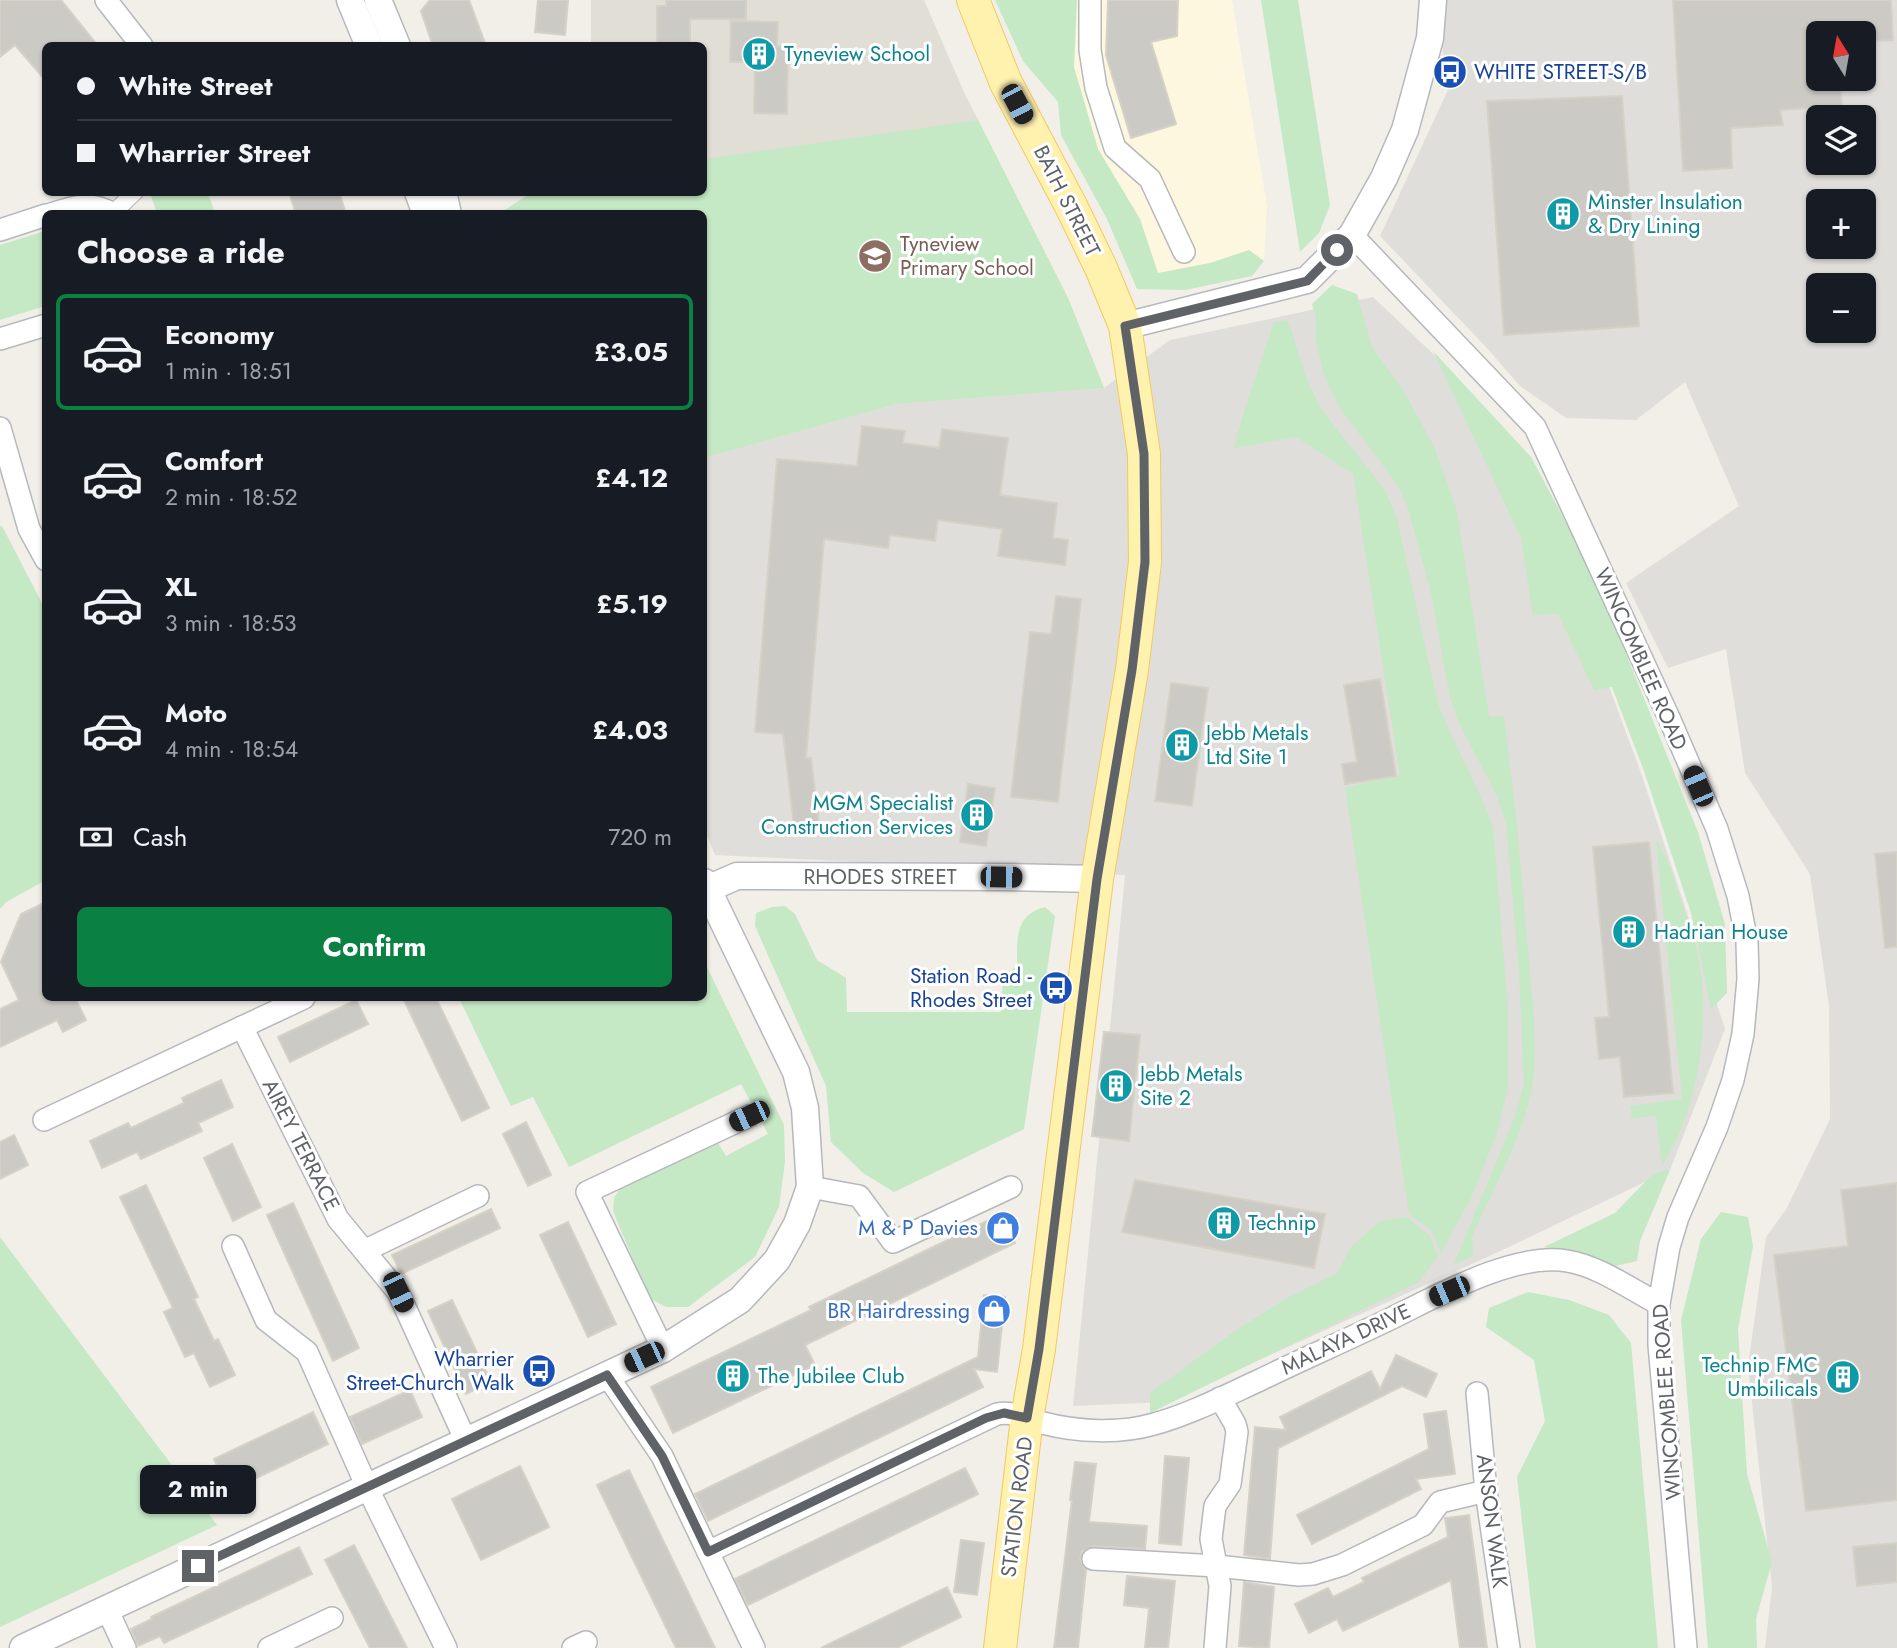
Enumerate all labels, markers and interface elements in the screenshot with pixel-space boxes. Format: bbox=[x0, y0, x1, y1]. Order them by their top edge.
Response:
north arrow bbox=[1806, 21, 1876, 91]
map controls bbox=[1806, 21, 1876, 343]
building icon: Tyneview School bbox=[740, 35, 778, 73]
place label: Tyneview School bbox=[784, 39, 930, 69]
bus stop icon: WHITE STREET-S/B bbox=[1431, 53, 1469, 91]
place label: WHITE STREET-S/B bbox=[1474, 57, 1647, 87]
text: White Street bbox=[119, 67, 273, 105]
car bbox=[998, 81, 1037, 127]
button: layers bbox=[1806, 105, 1876, 175]
text: Wharrier Street bbox=[119, 134, 310, 172]
street label: BATH STREET bbox=[1026, 140, 1108, 262]
place label: Minster Insulation & Dry Lining bbox=[1588, 187, 1743, 241]
button: + bbox=[1806, 189, 1876, 259]
building icon: Minster Insulation & Dry Lining bbox=[1544, 195, 1582, 233]
text: Choose a ride bbox=[77, 229, 285, 275]
place label: Tyneview Primary School bbox=[900, 229, 1034, 283]
route start bbox=[1321, 234, 1353, 266]
school or university icon: Tyneview Primary School bbox=[856, 237, 894, 275]
button: − bbox=[1806, 273, 1876, 343]
text: Economy bbox=[165, 316, 274, 354]
icon: car bbox=[81, 321, 144, 384]
text: £3.05 bbox=[594, 333, 668, 371]
text: 1 min · 18:51 bbox=[165, 354, 292, 388]
text: Comfort bbox=[165, 442, 263, 480]
icon: car bbox=[81, 447, 144, 510]
text: £4.12 bbox=[595, 459, 668, 497]
text: 2 min · 18:52 bbox=[165, 480, 298, 514]
street label: WINCOMBLEE ROAD bbox=[1587, 563, 1695, 755]
text: XL bbox=[165, 568, 197, 606]
icon: car bbox=[81, 573, 144, 636]
text: £5.19 bbox=[596, 585, 668, 623]
text: 3 min · 18:53 bbox=[165, 606, 297, 640]
text: Moto bbox=[165, 694, 227, 732]
icon: car bbox=[81, 699, 144, 762]
text: £4.03 bbox=[592, 711, 668, 749]
place label: Jebb Metals Ltd Site 1 bbox=[1203, 718, 1308, 772]
building icon: Jebb Metals Ltd Site 1 bbox=[1163, 726, 1201, 764]
text: 4 min · 18:54 bbox=[165, 732, 298, 766]
car bbox=[1681, 763, 1716, 809]
place label: MGM Specialist Construction Services bbox=[761, 788, 953, 842]
building icon: MGM Specialist Construction Services bbox=[958, 796, 996, 834]
icon: cash bbox=[77, 818, 115, 856]
text: Cash bbox=[133, 818, 187, 856]
text: 720 m bbox=[608, 820, 672, 854]
street label: RHODES STREET bbox=[804, 862, 957, 892]
car bbox=[980, 866, 1023, 888]
button: Confirm bbox=[77, 907, 672, 987]
building icon: Hadrian House bbox=[1610, 913, 1648, 951]
place label: Hadrian House bbox=[1654, 917, 1788, 947]
place label: Station Road - Rhodes Street bbox=[910, 961, 1033, 1015]
bus stop icon: Station Road - Rhodes Street bbox=[1037, 969, 1075, 1007]
place label: Jebb Metals Site 2 bbox=[1137, 1059, 1242, 1113]
building icon: Jebb Metals Site 2 bbox=[1097, 1067, 1135, 1105]
street label: AIREY TERRACE bbox=[255, 1074, 347, 1216]
car bbox=[726, 1098, 773, 1134]
building icon: Technip bbox=[1205, 1204, 1243, 1242]
place label: Technip bbox=[1248, 1208, 1316, 1238]
shop icon: M & P Davies bbox=[984, 1209, 1022, 1247]
place label: M & P Davies bbox=[858, 1213, 978, 1243]
car bbox=[380, 1269, 417, 1315]
car bbox=[1426, 1273, 1473, 1309]
shop icon: BR Hairdressing bbox=[975, 1292, 1013, 1330]
place label: BR Hairdressing bbox=[827, 1296, 970, 1326]
street label: MALAYA DRIVE bbox=[1276, 1296, 1416, 1382]
street label: WINCOMBLEE ROAD bbox=[1645, 1303, 1689, 1501]
car bbox=[621, 1339, 668, 1375]
place label: Wharrier Street-Church Walk bbox=[346, 1344, 515, 1398]
place label: Technip FMC Umbilicals bbox=[1702, 1350, 1818, 1404]
bus stop icon: Wharrier Street-Church Walk bbox=[520, 1352, 558, 1390]
building icon: The Jubilee Club bbox=[714, 1357, 752, 1395]
building icon: Technip FMC Umbilicals bbox=[1824, 1358, 1862, 1396]
place label: The Jubilee Club bbox=[758, 1361, 904, 1391]
street label: STATION ROAD bbox=[993, 1435, 1041, 1579]
street label: ANSON WALK bbox=[1469, 1452, 1515, 1590]
callout: 2 min bbox=[140, 1464, 256, 1514]
text: 2 min bbox=[168, 1472, 228, 1506]
route end bbox=[182, 1550, 214, 1582]

